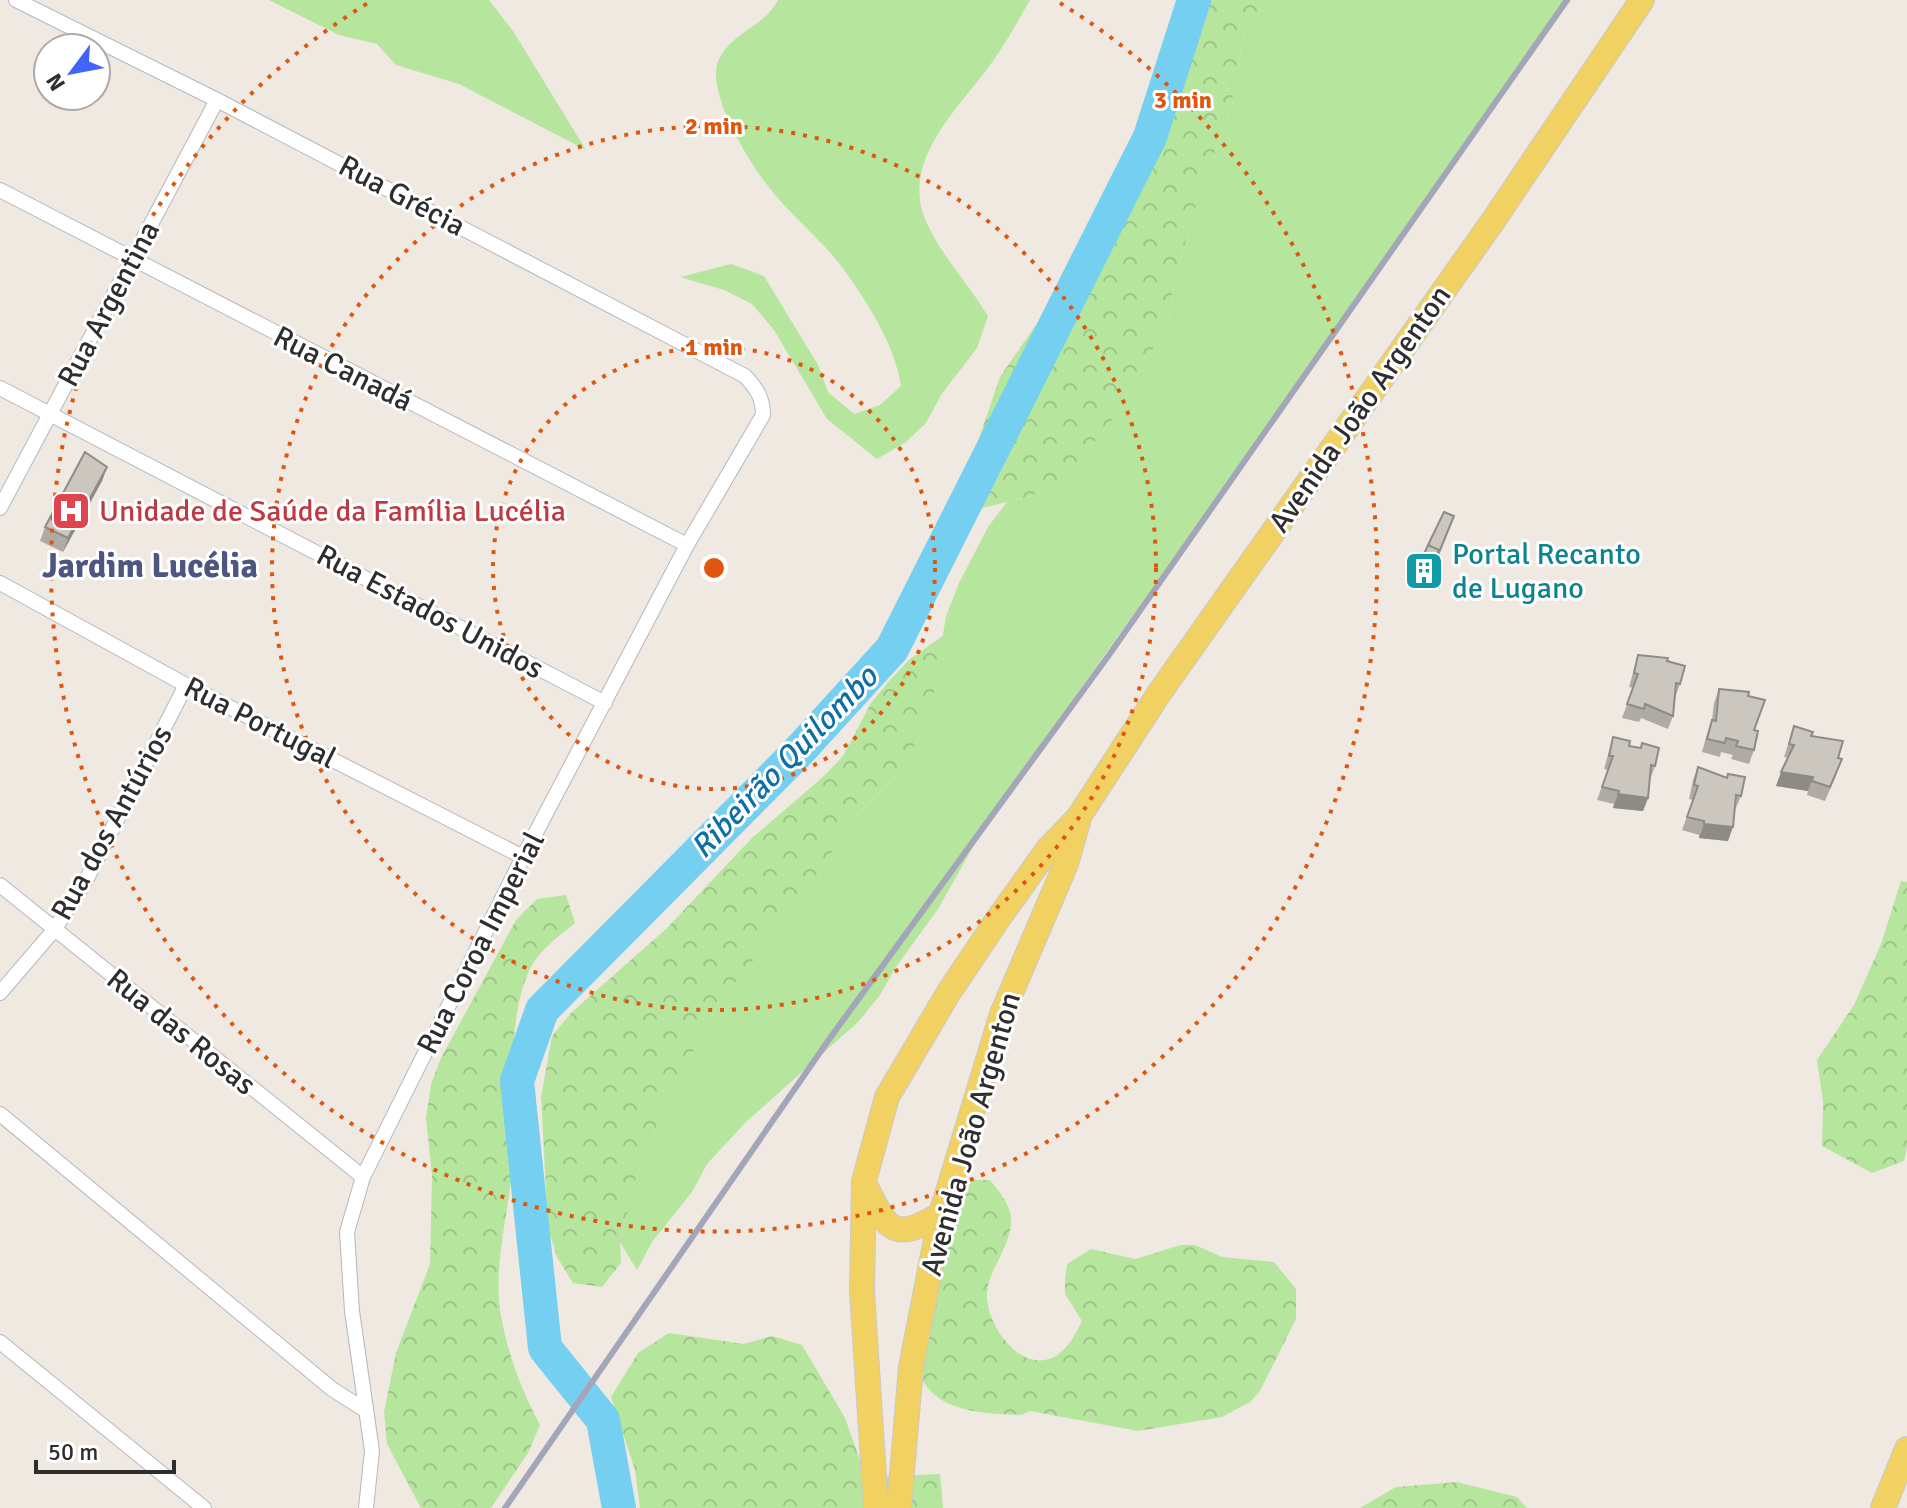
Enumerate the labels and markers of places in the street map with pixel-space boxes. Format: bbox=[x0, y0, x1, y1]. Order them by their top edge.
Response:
hospital icon: Unidade de Saúde da Família Lucélia bbox=[50, 490, 92, 532]
place label: Unidade de Saúde da Família Lucélia bbox=[99, 493, 566, 530]
place label: Portal Recanto de Lugano bbox=[1452, 536, 1641, 607]
building icon: Portal Recanto de Lugano bbox=[1403, 550, 1445, 592]
centre of rings bbox=[700, 554, 728, 582]

